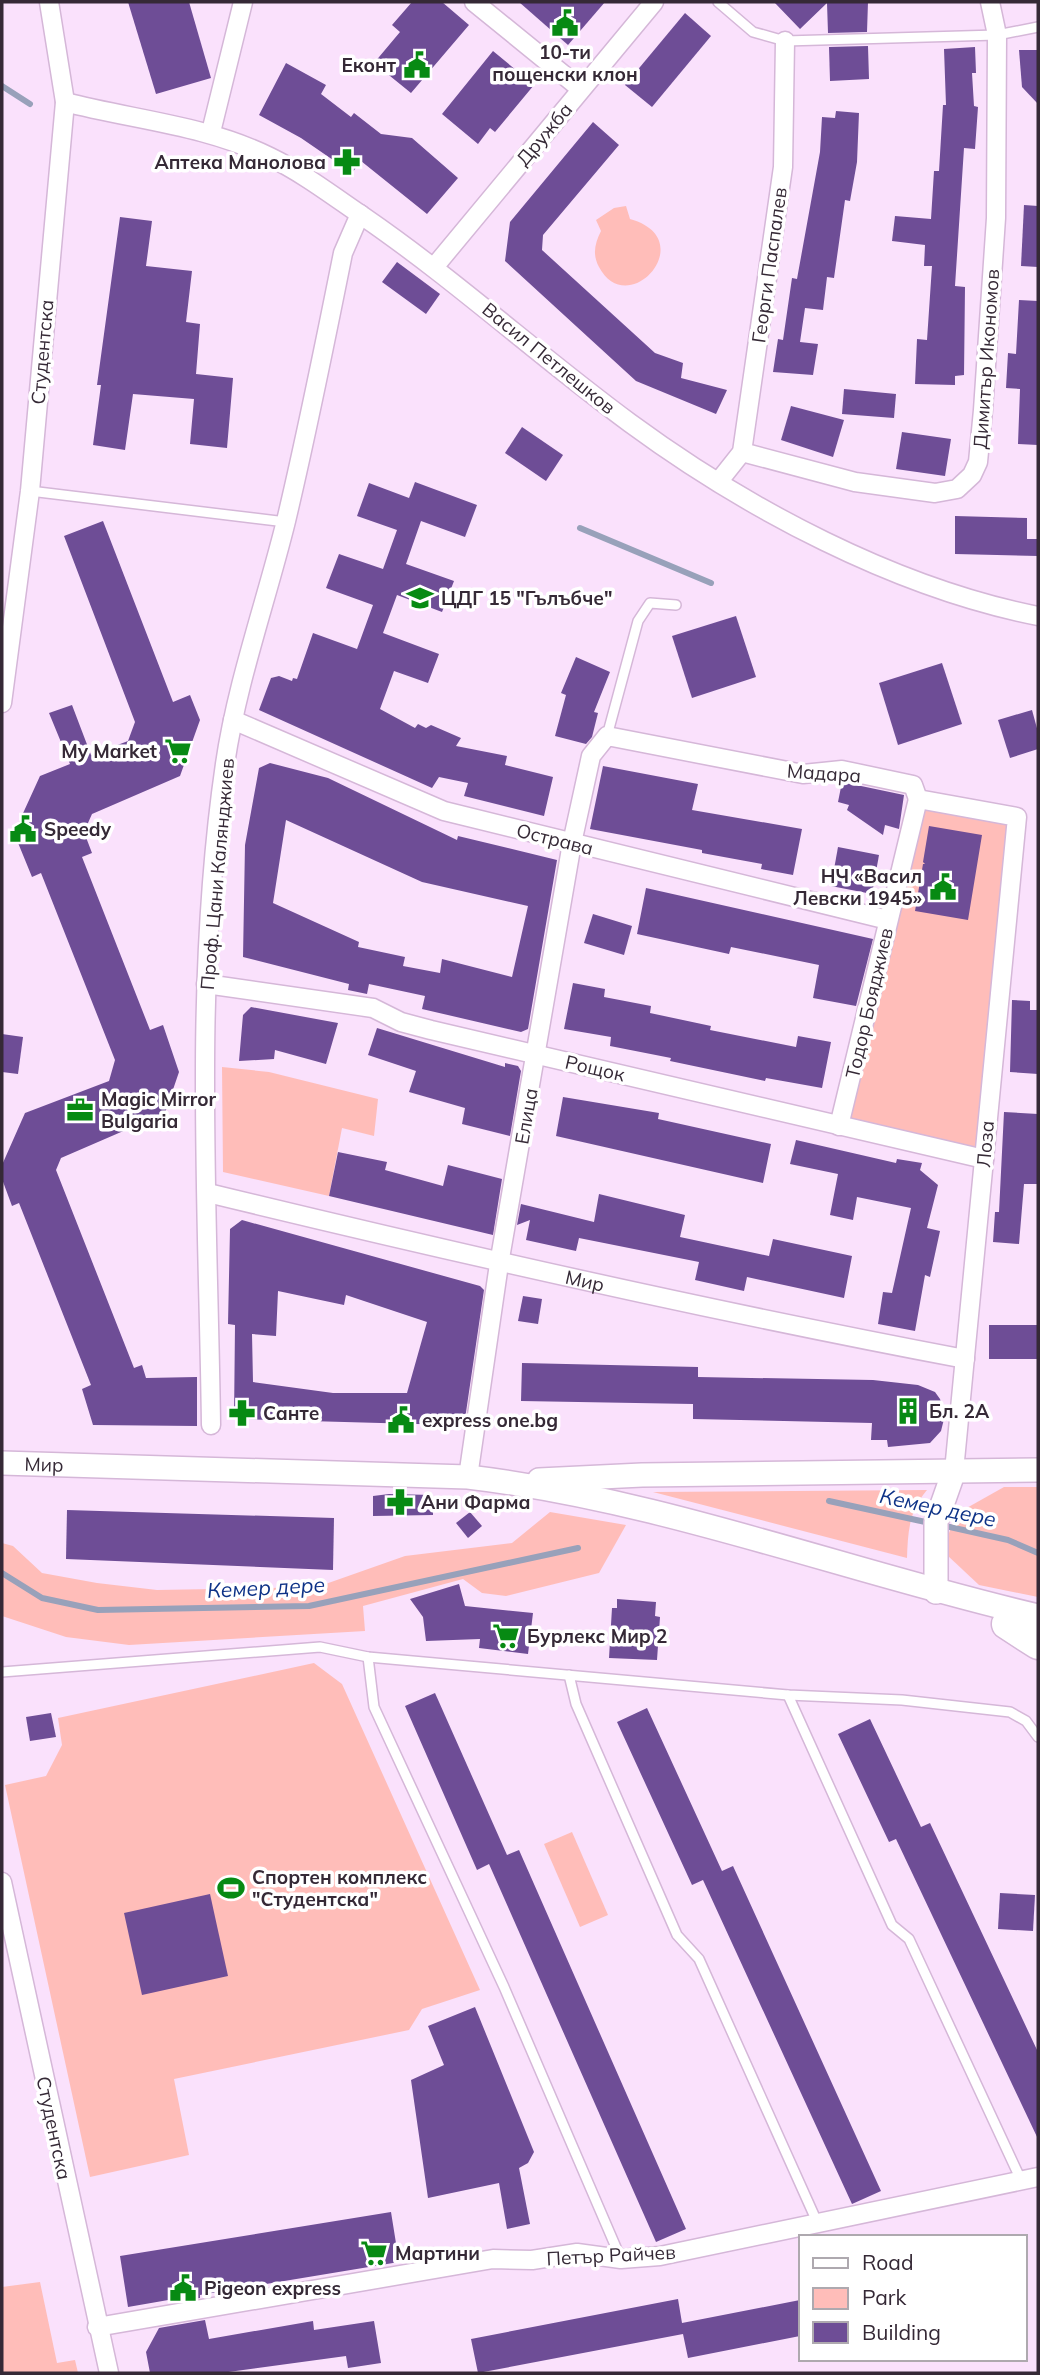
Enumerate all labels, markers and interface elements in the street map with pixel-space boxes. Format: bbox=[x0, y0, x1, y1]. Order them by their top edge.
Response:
public building icon: 10-ти пощенски клон bbox=[550, 8, 580, 38]
place label: 10-ти пощенски клон bbox=[492, 40, 638, 86]
public building icon: Еконт bbox=[402, 50, 432, 80]
place label: Еконт bbox=[341, 53, 397, 77]
street label: Дружба bbox=[511, 98, 577, 170]
pharmacy icon: Аптека Манолова bbox=[332, 147, 362, 177]
place label: Аптека Манолова bbox=[154, 150, 326, 174]
street label: Георги Паспалев bbox=[746, 186, 792, 344]
street label: Димитър Икономов bbox=[968, 268, 1004, 450]
street label: Васил Петлешков bbox=[478, 297, 620, 419]
street label: Студентска bbox=[25, 299, 59, 405]
school or university icon: ЦДГ 15 "Гълъбче" bbox=[405, 583, 435, 613]
place label: ЦДГ 15 "Гълъбче" bbox=[441, 586, 612, 610]
supermarket icon: My Market bbox=[163, 736, 193, 766]
place label: My Market bbox=[61, 739, 157, 763]
street label: Проф. Цани Калянджиев bbox=[195, 757, 239, 991]
street label: Мадара bbox=[786, 758, 862, 788]
public building icon: Speedy bbox=[8, 814, 38, 844]
place label: Speedy bbox=[44, 817, 112, 841]
street label: Острава bbox=[514, 818, 596, 860]
place label: НЧ «Васил Левски 1945» bbox=[793, 864, 922, 910]
public building icon: НЧ «Васил Левски 1945» bbox=[928, 872, 958, 902]
street label: Тодор Бояджиев bbox=[840, 925, 898, 1081]
street label: Рощок bbox=[563, 1050, 628, 1087]
street label: Елица bbox=[509, 1086, 543, 1146]
place label: Magic Mirror Bulgaria bbox=[101, 1087, 216, 1133]
office icon: Magic Mirror Bulgaria bbox=[65, 1095, 95, 1125]
street label: Лоза bbox=[971, 1120, 999, 1168]
street label: Мир bbox=[563, 1265, 607, 1297]
building icon: Бл. 2А bbox=[893, 1396, 923, 1426]
pharmacy icon: Санте bbox=[227, 1398, 257, 1428]
place label: Бл. 2А bbox=[929, 1399, 990, 1423]
place label: Санте bbox=[263, 1401, 319, 1425]
public building icon: express one.bg bbox=[386, 1405, 416, 1435]
place label: express one.bg bbox=[422, 1408, 558, 1432]
street label: Мир bbox=[24, 1452, 64, 1477]
water label: Кемер дере bbox=[877, 1482, 999, 1532]
pharmacy icon: Ани Фарма bbox=[385, 1487, 415, 1517]
place label: Ани Фарма bbox=[421, 1490, 531, 1514]
water label: Кемер дере bbox=[206, 1571, 326, 1603]
supermarket icon: Бурлекс Мир 2 bbox=[491, 1621, 521, 1651]
place label: Бурлекс Мир 2 bbox=[527, 1624, 668, 1648]
place label: Спортен комплекс "Студентска" bbox=[252, 1865, 427, 1911]
sports icon: Спортен комплекс "Студентска" bbox=[216, 1873, 246, 1903]
street label: Студентска bbox=[31, 2074, 77, 2182]
legend bbox=[799, 2235, 1026, 2361]
supermarket icon: Мартини bbox=[359, 2238, 389, 2268]
street label: Петър Райчев bbox=[546, 2240, 676, 2270]
place label: Мартини bbox=[395, 2241, 480, 2265]
text: Road bbox=[862, 2249, 913, 2275]
public building icon: Pigeon express bbox=[168, 2273, 198, 2303]
place label: Pigeon express bbox=[204, 2276, 341, 2300]
text: Park bbox=[862, 2284, 906, 2310]
text: Building bbox=[862, 2319, 941, 2345]

